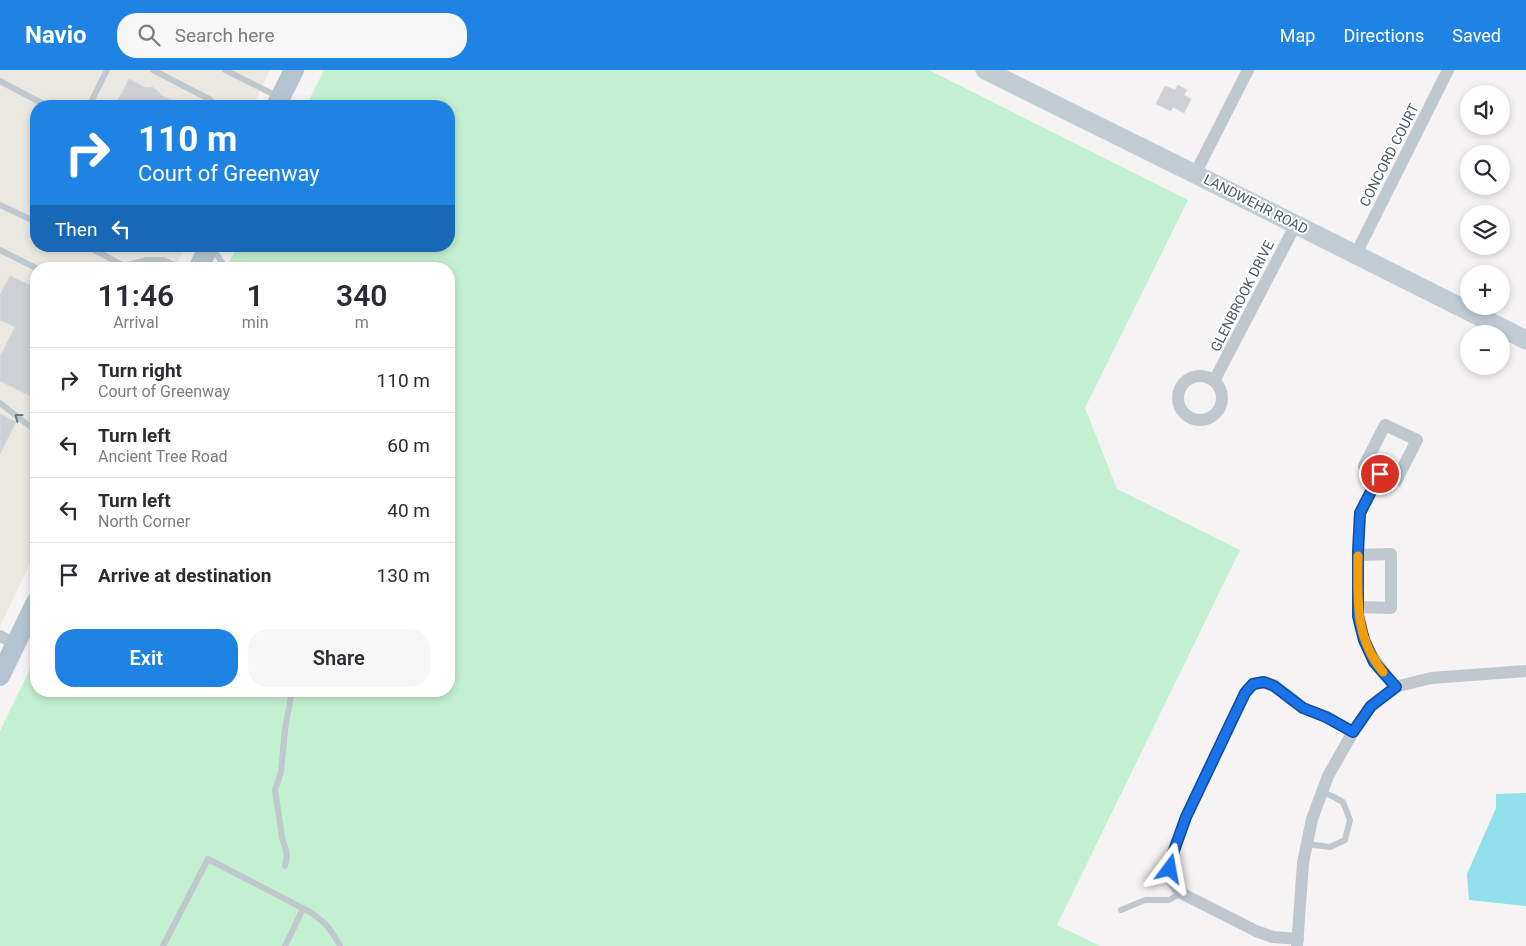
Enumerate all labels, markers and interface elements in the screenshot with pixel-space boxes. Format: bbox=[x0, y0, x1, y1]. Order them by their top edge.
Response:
search box bbox=[117, 13, 467, 58]
text: Navio bbox=[25, 21, 87, 49]
icon: search bbox=[135, 21, 163, 49]
text: Search here bbox=[175, 24, 275, 47]
text: Map bbox=[1280, 25, 1315, 46]
text: Directions bbox=[1343, 25, 1424, 46]
text: Saved bbox=[1452, 25, 1501, 46]
map controls bbox=[1460, 85, 1510, 375]
button: sound bbox=[1460, 85, 1510, 135]
street label: CONCORD COURT bbox=[1356, 100, 1422, 209]
text: 110 m bbox=[138, 119, 237, 160]
icon: right bbox=[55, 120, 120, 185]
button: search bbox=[1460, 145, 1510, 195]
text: Court of Greenway bbox=[138, 161, 320, 186]
street label: LANDWEHR ROAD bbox=[1201, 171, 1311, 237]
button: layers bbox=[1460, 205, 1510, 255]
icon: left bbox=[107, 215, 135, 243]
text: Then bbox=[55, 218, 97, 241]
street label: GLENBROOK DRIVE bbox=[1207, 238, 1277, 354]
button: + bbox=[1460, 265, 1510, 315]
text: 11:46 bbox=[98, 278, 174, 313]
text: 1 bbox=[247, 278, 264, 313]
text: 340 bbox=[336, 278, 387, 313]
text: Arrival bbox=[113, 313, 159, 332]
text: min bbox=[242, 313, 269, 332]
text: m bbox=[355, 313, 369, 332]
button: − bbox=[1460, 325, 1510, 375]
text: Turn right bbox=[98, 359, 182, 382]
icon: right bbox=[55, 366, 83, 394]
text: 110 m bbox=[377, 369, 430, 392]
text: Court of Greenway bbox=[98, 382, 230, 401]
one-way arrow bbox=[15, 414, 24, 422]
text: Turn left bbox=[98, 424, 171, 447]
icon: left bbox=[55, 431, 83, 459]
text: 60 m bbox=[387, 434, 430, 457]
text: Ancient Tree Road bbox=[98, 447, 228, 466]
pin bbox=[1359, 453, 1401, 495]
icon: arrive bbox=[1366, 460, 1394, 488]
text: Turn left bbox=[98, 489, 171, 512]
icon: left bbox=[55, 496, 83, 524]
text: 40 m bbox=[387, 499, 430, 522]
text: North Corner bbox=[98, 512, 190, 531]
icon: arrive bbox=[55, 561, 83, 589]
text: Arrive at destination bbox=[98, 564, 271, 587]
text: 130 m bbox=[377, 564, 430, 587]
button: Exit bbox=[55, 629, 238, 687]
button: Share bbox=[248, 629, 430, 687]
position arrow bbox=[1143, 842, 1195, 894]

